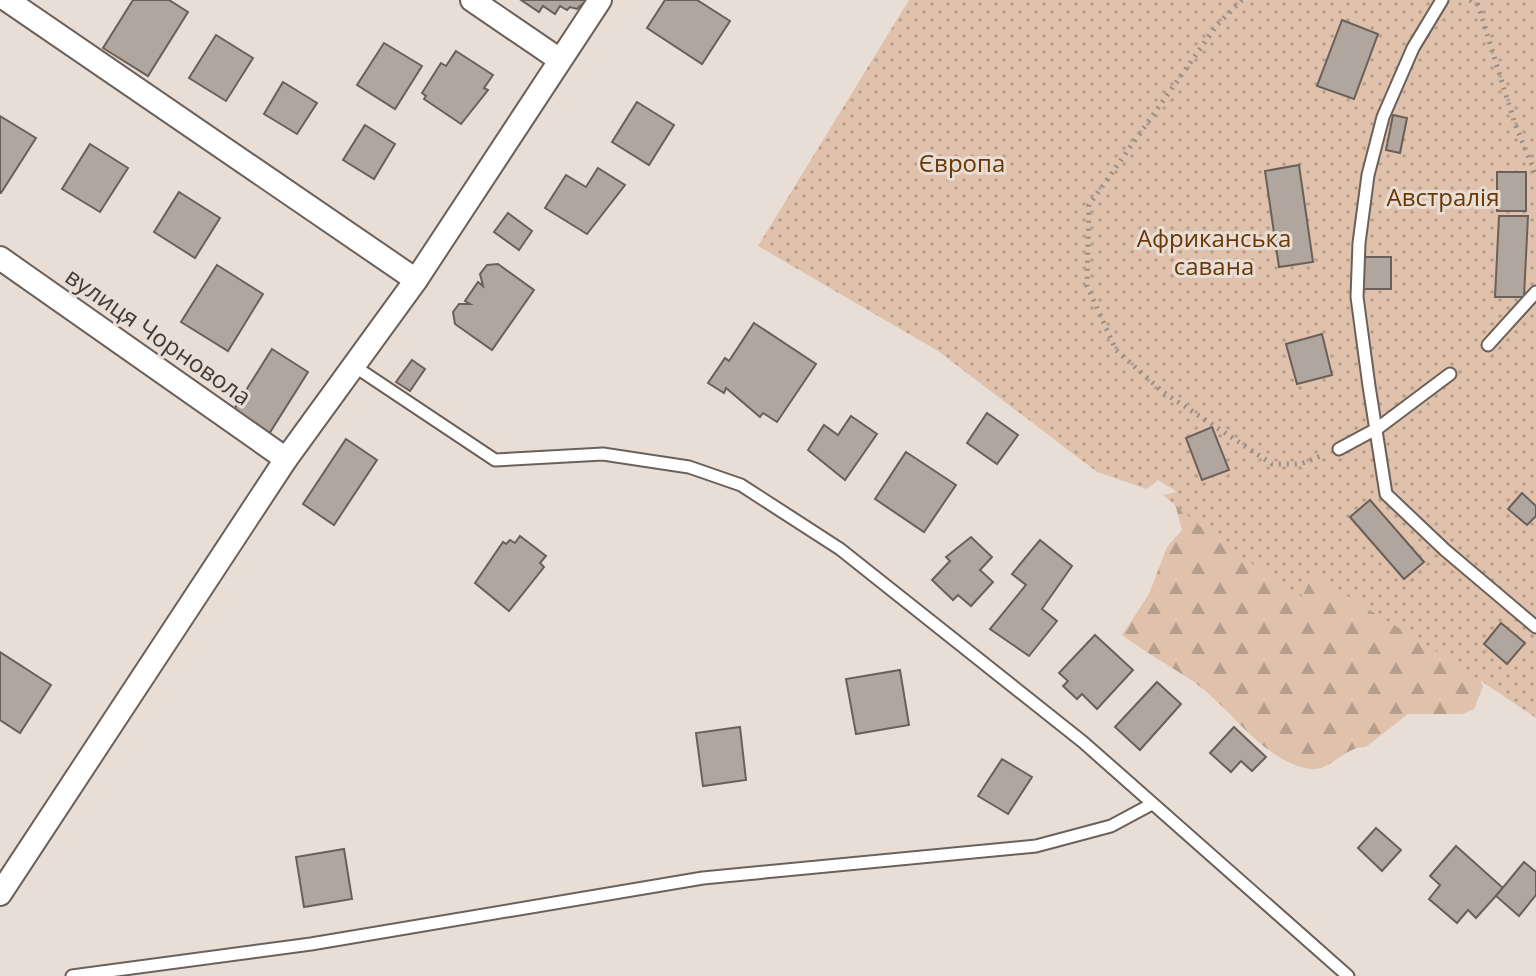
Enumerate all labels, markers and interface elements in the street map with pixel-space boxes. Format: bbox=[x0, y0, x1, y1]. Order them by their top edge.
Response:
park label: Європа bbox=[919, 146, 1005, 179]
park label: Австралія bbox=[1387, 180, 1499, 213]
park label: Африканська савана bbox=[1137, 221, 1291, 282]
street label: вулиця Чорновола bbox=[59, 259, 258, 412]

